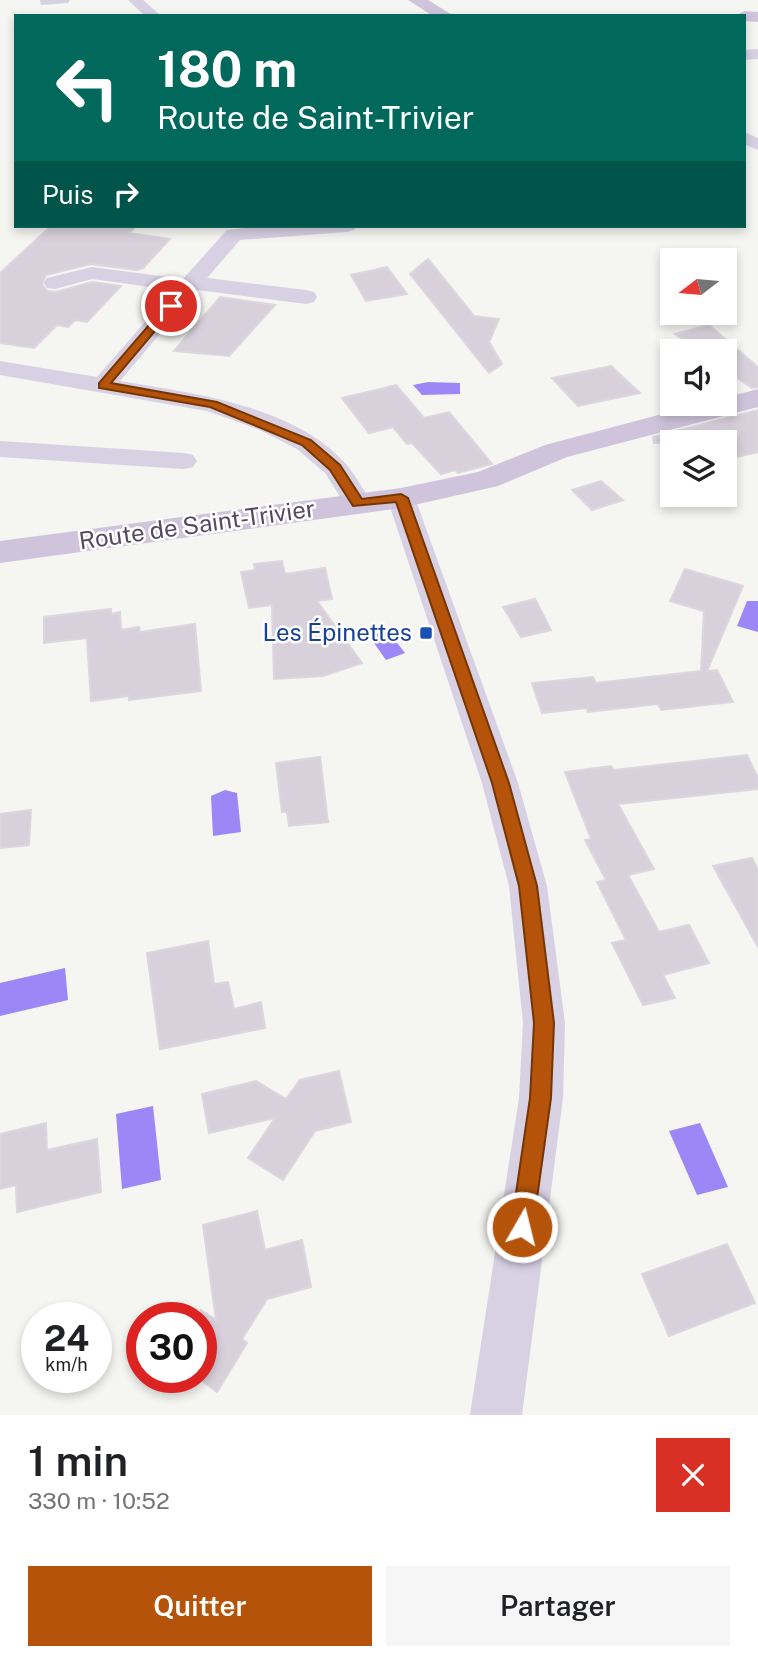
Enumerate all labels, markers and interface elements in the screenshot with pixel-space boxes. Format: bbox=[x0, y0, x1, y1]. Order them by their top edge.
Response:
text: 180 m bbox=[157, 40, 297, 98]
icon: left bbox=[42, 42, 133, 133]
text: Route de Saint-Trivier bbox=[157, 99, 474, 136]
icon: right bbox=[107, 175, 145, 213]
text: Puis bbox=[42, 179, 93, 210]
north arrow bbox=[660, 248, 737, 326]
map controls bbox=[660, 248, 737, 507]
pin bbox=[141, 276, 201, 336]
icon: arrive bbox=[152, 287, 190, 325]
button: sound bbox=[660, 339, 737, 416]
button: layers bbox=[660, 430, 737, 507]
street label: Route de Saint-Trivier bbox=[77, 494, 317, 554]
place label: Les Épinettes bbox=[263, 618, 412, 646]
marker: Les Épinettes bbox=[418, 625, 434, 641]
position arrow bbox=[485, 1190, 559, 1264]
speed limit sign: 30 bbox=[126, 1302, 217, 1393]
text: 24 bbox=[44, 1318, 89, 1359]
text: km/h bbox=[45, 1354, 88, 1375]
text: 1 min bbox=[28, 1436, 128, 1485]
button: close bbox=[656, 1438, 730, 1512]
text: 330 m · 10:52 bbox=[28, 1487, 170, 1514]
button: Quitter bbox=[28, 1566, 372, 1646]
button: Partager bbox=[386, 1566, 730, 1646]

